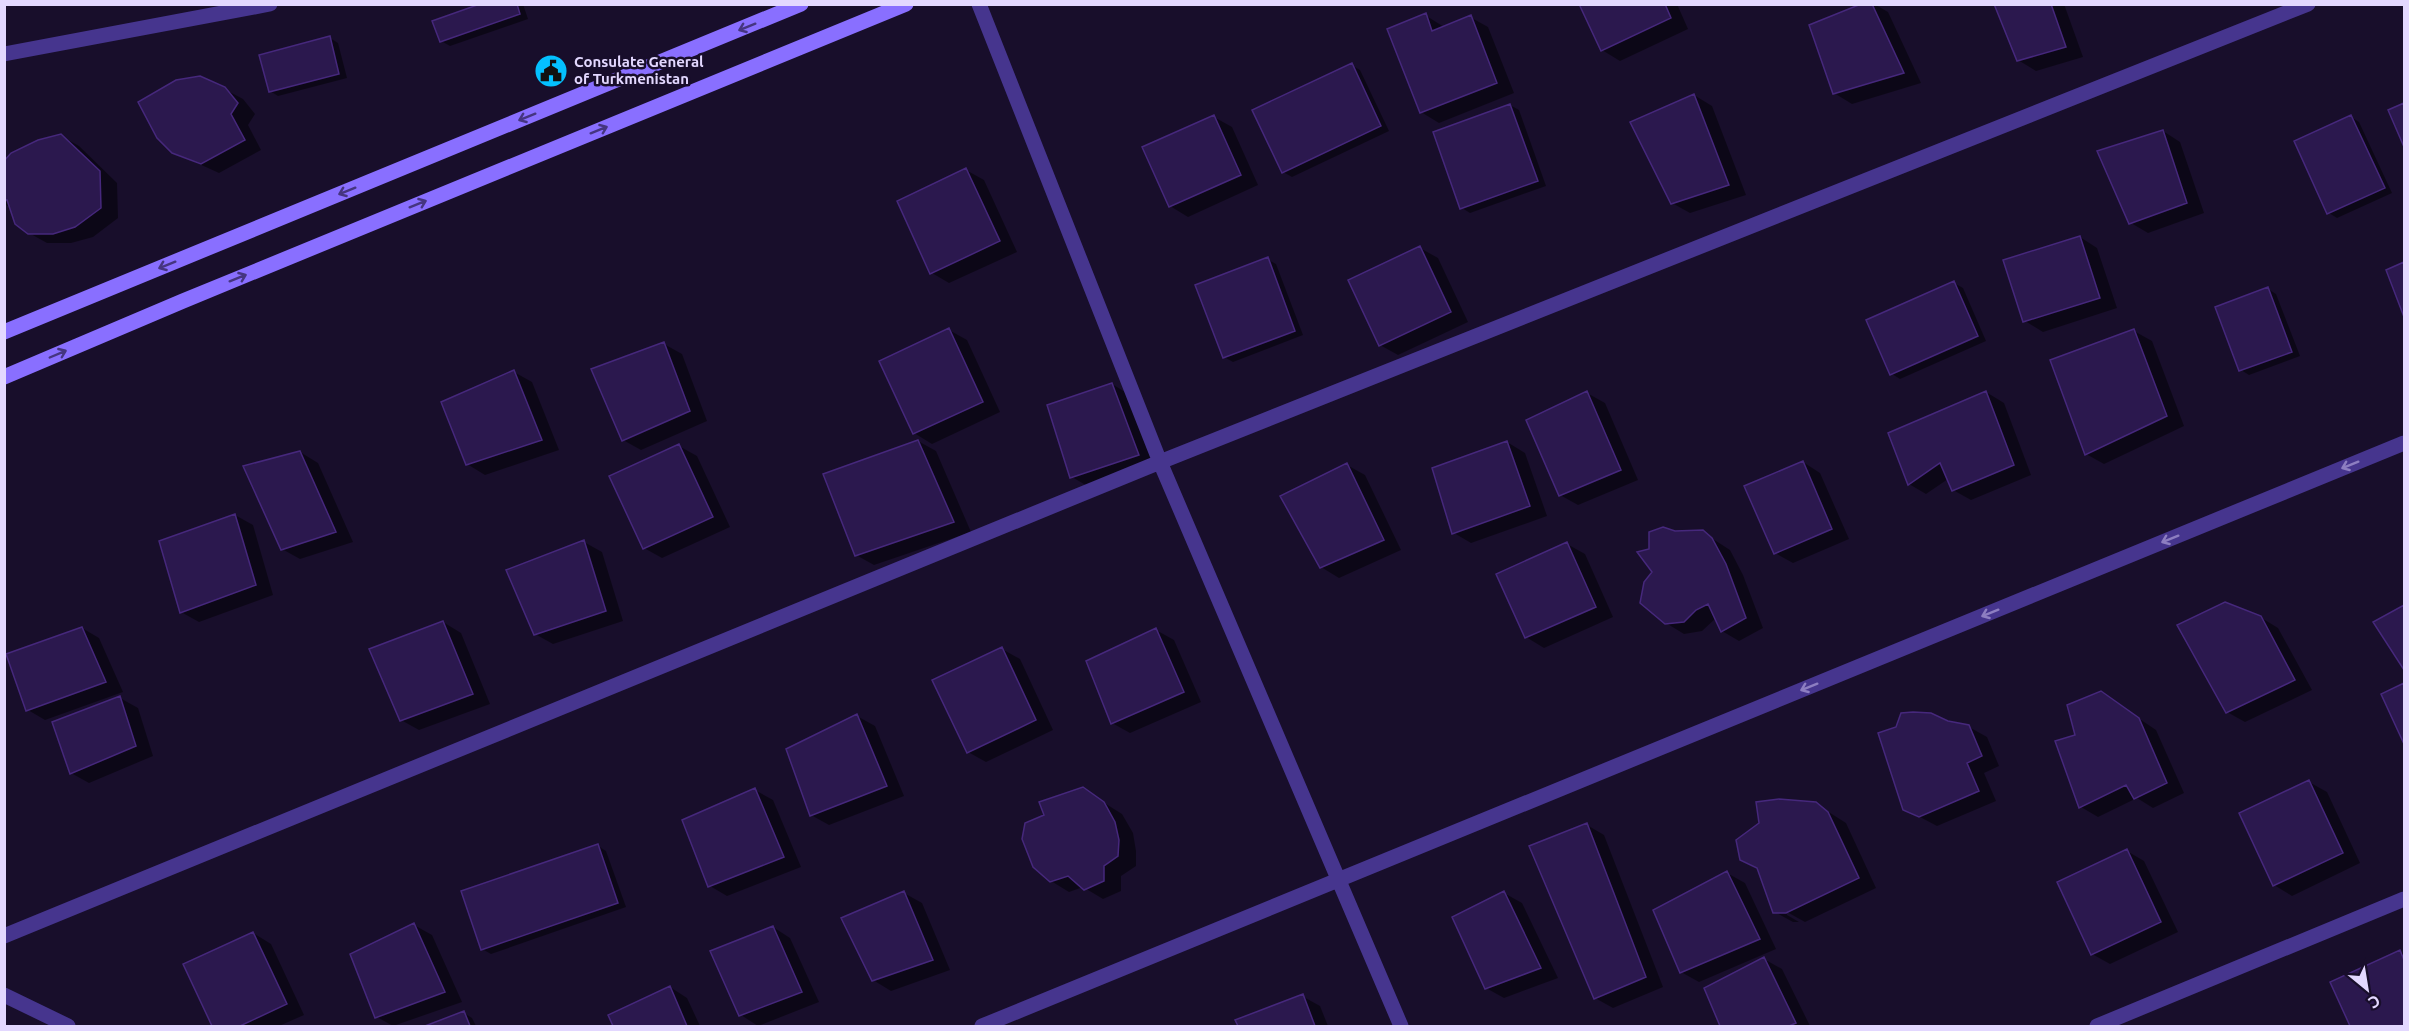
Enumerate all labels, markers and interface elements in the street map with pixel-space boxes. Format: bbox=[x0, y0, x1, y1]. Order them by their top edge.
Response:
one-way arrow bbox=[738, 22, 756, 33]
public building icon: Consulate General of Turkmenistan bbox=[533, 53, 569, 89]
place label: Consulate General of Turkmenistan bbox=[574, 53, 704, 87]
one-way arrow bbox=[519, 112, 537, 123]
one-way arrow bbox=[589, 124, 608, 135]
one-way arrow bbox=[338, 186, 357, 197]
one-way arrow bbox=[409, 198, 427, 209]
one-way arrow bbox=[158, 260, 176, 271]
one-way arrow bbox=[228, 272, 247, 283]
one-way arrow bbox=[49, 348, 67, 359]
one-way arrow bbox=[2342, 460, 2360, 471]
one-way arrow bbox=[2161, 534, 2180, 545]
one-way arrow bbox=[1981, 608, 1999, 619]
one-way arrow bbox=[1801, 682, 1819, 693]
north arrow bbox=[2337, 959, 2397, 1019]
text: С bbox=[2366, 992, 2383, 1012]

